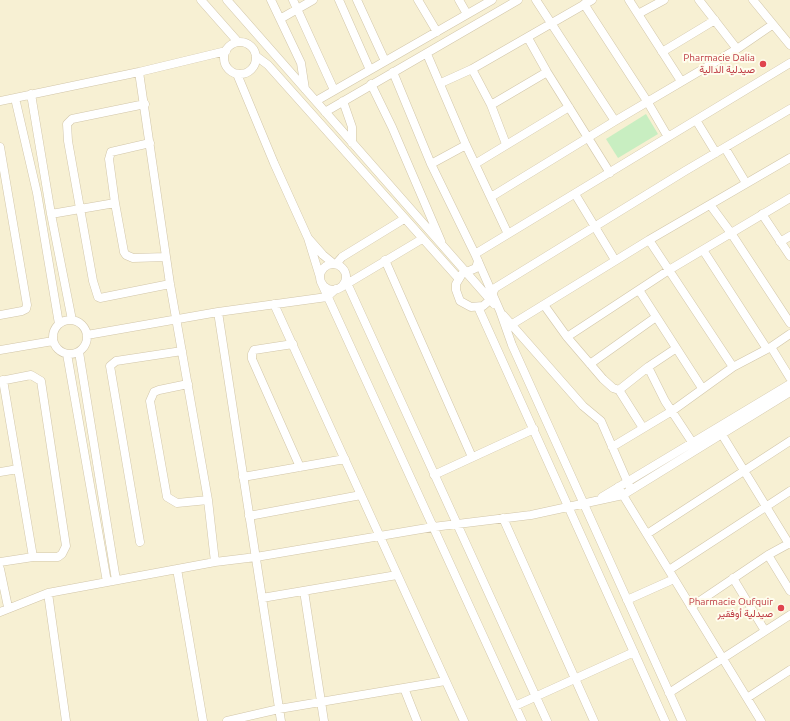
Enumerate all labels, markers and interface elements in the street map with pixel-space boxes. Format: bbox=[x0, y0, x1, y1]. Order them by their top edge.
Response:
place label: Pharmacie Dalia صيدلية الدالية bbox=[683, 52, 755, 76]
marker: Pharmacie Dalia صيدلية الدالية bbox=[758, 59, 768, 69]
place label: Pharmacie Oufquir صيدلية أوفقير bbox=[689, 596, 773, 620]
marker: Pharmacie Oufquir صيدلية أوفقير bbox=[776, 603, 786, 613]

